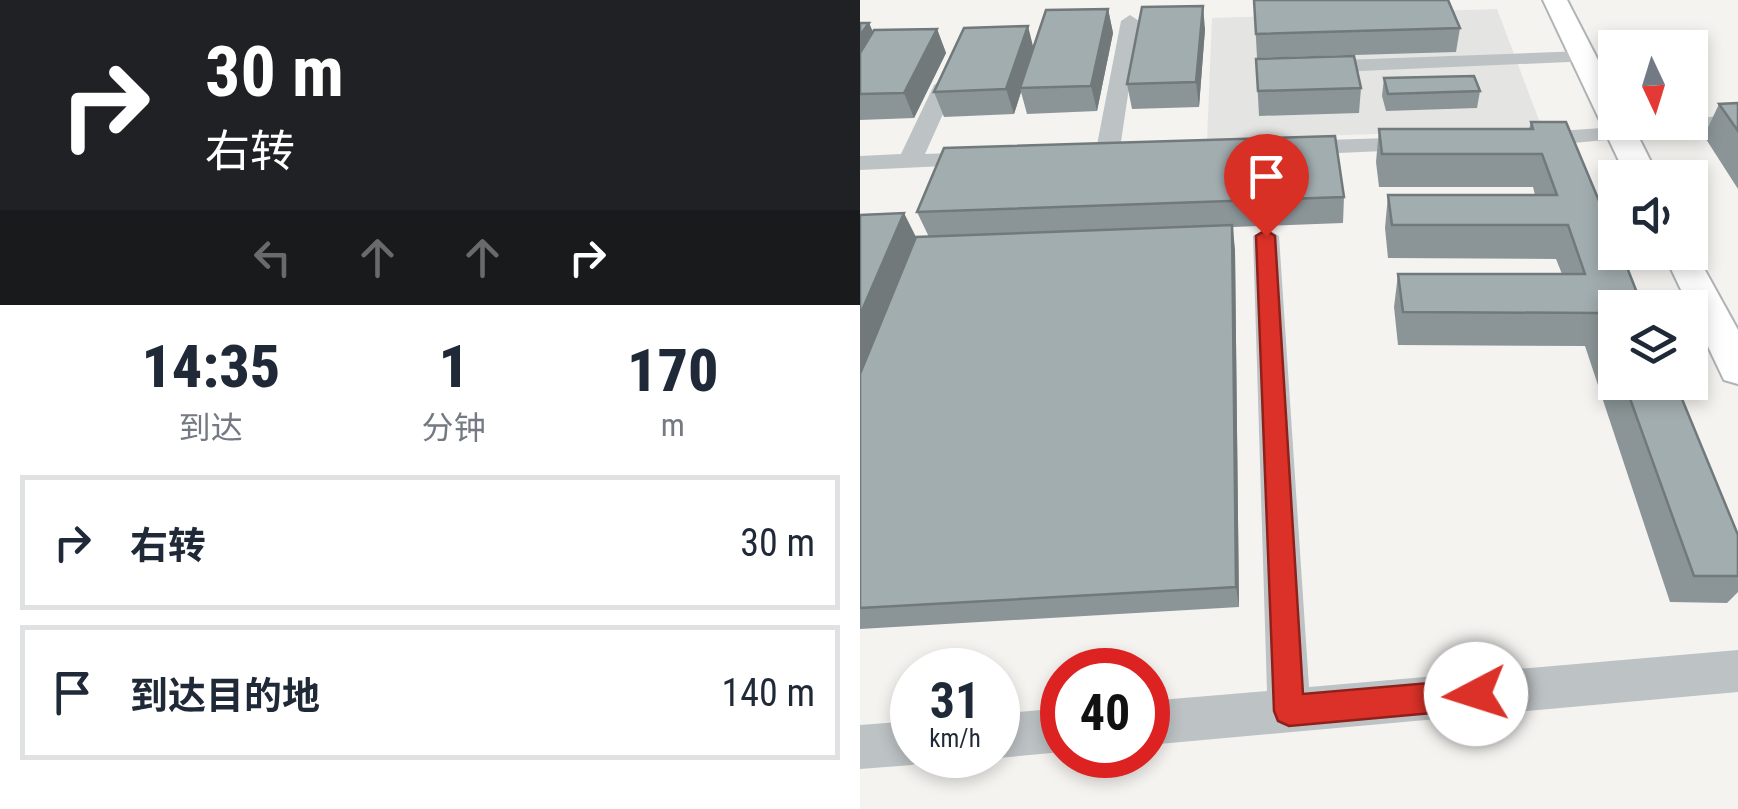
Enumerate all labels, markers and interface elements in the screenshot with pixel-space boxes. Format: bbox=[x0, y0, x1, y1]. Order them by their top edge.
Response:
north arrow bbox=[1598, 30, 1708, 140]
map controls bbox=[1598, 30, 1708, 400]
text: 30 m bbox=[205, 31, 344, 113]
icon: right bbox=[40, 40, 170, 170]
text: 右转 bbox=[205, 125, 295, 178]
pin bbox=[1224, 134, 1309, 237]
icon: arrive bbox=[1239, 149, 1294, 204]
button: sound bbox=[1598, 160, 1708, 270]
icon: left bbox=[245, 230, 300, 285]
icon: ahead bbox=[350, 230, 405, 285]
icon: ahead bbox=[455, 230, 510, 285]
icon: right bbox=[560, 230, 615, 285]
button: layers bbox=[1598, 290, 1708, 400]
text: 14:35 bbox=[141, 331, 280, 402]
text: 1 bbox=[438, 331, 469, 402]
text: 170 bbox=[627, 335, 719, 406]
text: m bbox=[661, 406, 685, 444]
text: 到达 bbox=[179, 409, 243, 447]
text: 分钟 bbox=[422, 409, 486, 447]
icon: right bbox=[45, 515, 100, 570]
text: 30 m bbox=[740, 521, 815, 565]
text: 右转 bbox=[130, 524, 206, 568]
position arrow bbox=[1424, 642, 1528, 746]
speed limit sign: 40 bbox=[1040, 648, 1170, 778]
icon: arrive bbox=[45, 665, 100, 720]
text: 140 m bbox=[721, 671, 815, 715]
text: 31 bbox=[930, 672, 980, 730]
text: 到达目的地 bbox=[130, 674, 320, 718]
text: km/h bbox=[929, 724, 981, 753]

